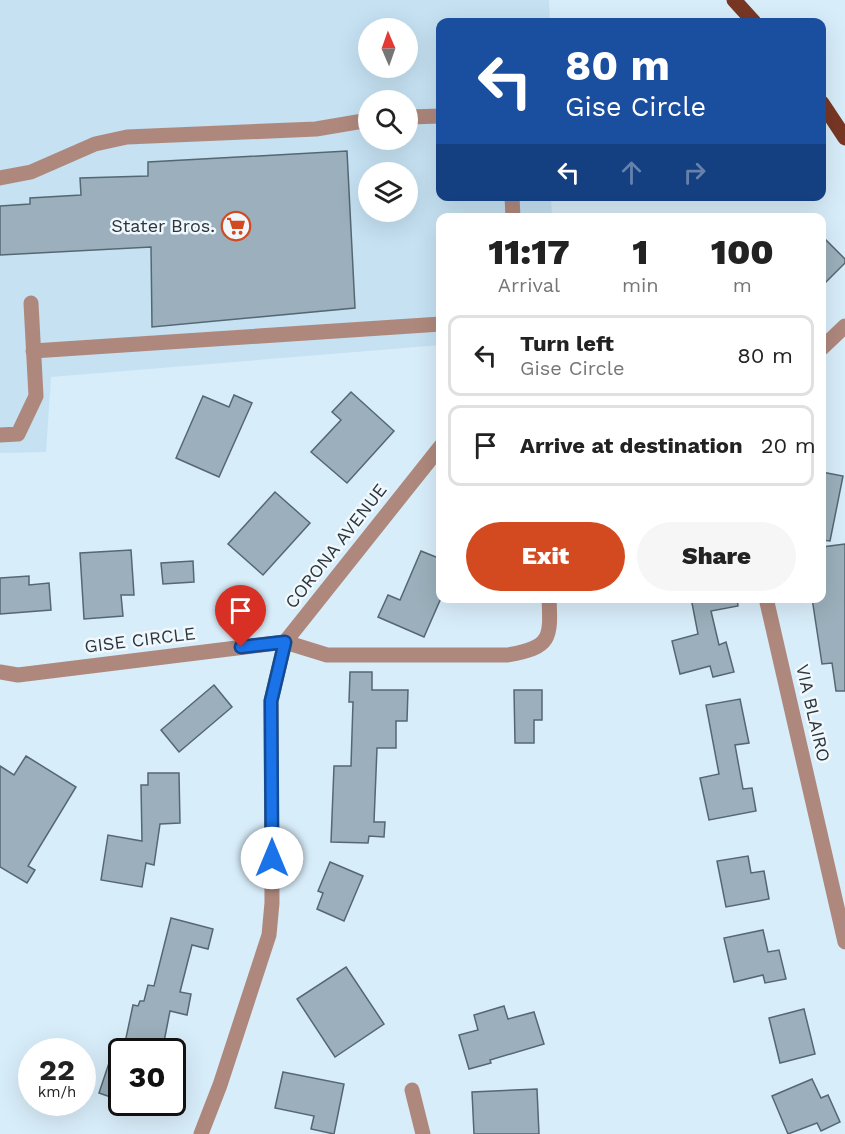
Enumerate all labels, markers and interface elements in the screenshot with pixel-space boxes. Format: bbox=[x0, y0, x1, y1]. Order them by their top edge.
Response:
north arrow bbox=[358, 18, 418, 78]
map controls bbox=[358, 18, 418, 222]
text: 80 m bbox=[565, 41, 670, 90]
icon: left bbox=[466, 42, 544, 120]
button: search bbox=[358, 90, 418, 150]
text: Gise Circle bbox=[565, 91, 706, 123]
icon: left bbox=[552, 156, 585, 189]
icon: ahead bbox=[615, 156, 648, 189]
icon: right bbox=[678, 156, 711, 189]
button: layers bbox=[358, 162, 418, 222]
supermarket icon: Stater Bros. bbox=[220, 210, 252, 242]
place label: Stater Bros. bbox=[111, 215, 215, 236]
text: 11:17 bbox=[488, 231, 570, 273]
text: 1 bbox=[632, 231, 648, 273]
text: 100 bbox=[711, 231, 774, 273]
text: Arrival bbox=[498, 273, 560, 297]
text: min bbox=[622, 273, 659, 297]
text: m bbox=[733, 273, 752, 297]
text: Turn left bbox=[520, 331, 614, 356]
icon: left bbox=[469, 339, 502, 372]
text: 80 m bbox=[737, 343, 793, 368]
text: Gise Circle bbox=[520, 356, 624, 380]
icon: arrive bbox=[469, 429, 502, 462]
text: Arrive at destination bbox=[520, 433, 743, 458]
text: 20 m bbox=[761, 433, 816, 458]
street label: CORONA AVENUE bbox=[280, 479, 391, 612]
button: Exit bbox=[466, 522, 625, 591]
button: Share bbox=[637, 522, 796, 591]
pin bbox=[215, 585, 266, 647]
icon: arrive bbox=[224, 594, 257, 627]
street label: GISE CIRCLE bbox=[83, 622, 197, 657]
street label: VIA BLAIRO bbox=[792, 662, 835, 764]
position arrow bbox=[240, 826, 304, 890]
speed limit sign: 30 bbox=[108, 1038, 186, 1116]
text: 22 bbox=[39, 1052, 75, 1087]
text: km/h bbox=[38, 1083, 76, 1101]

